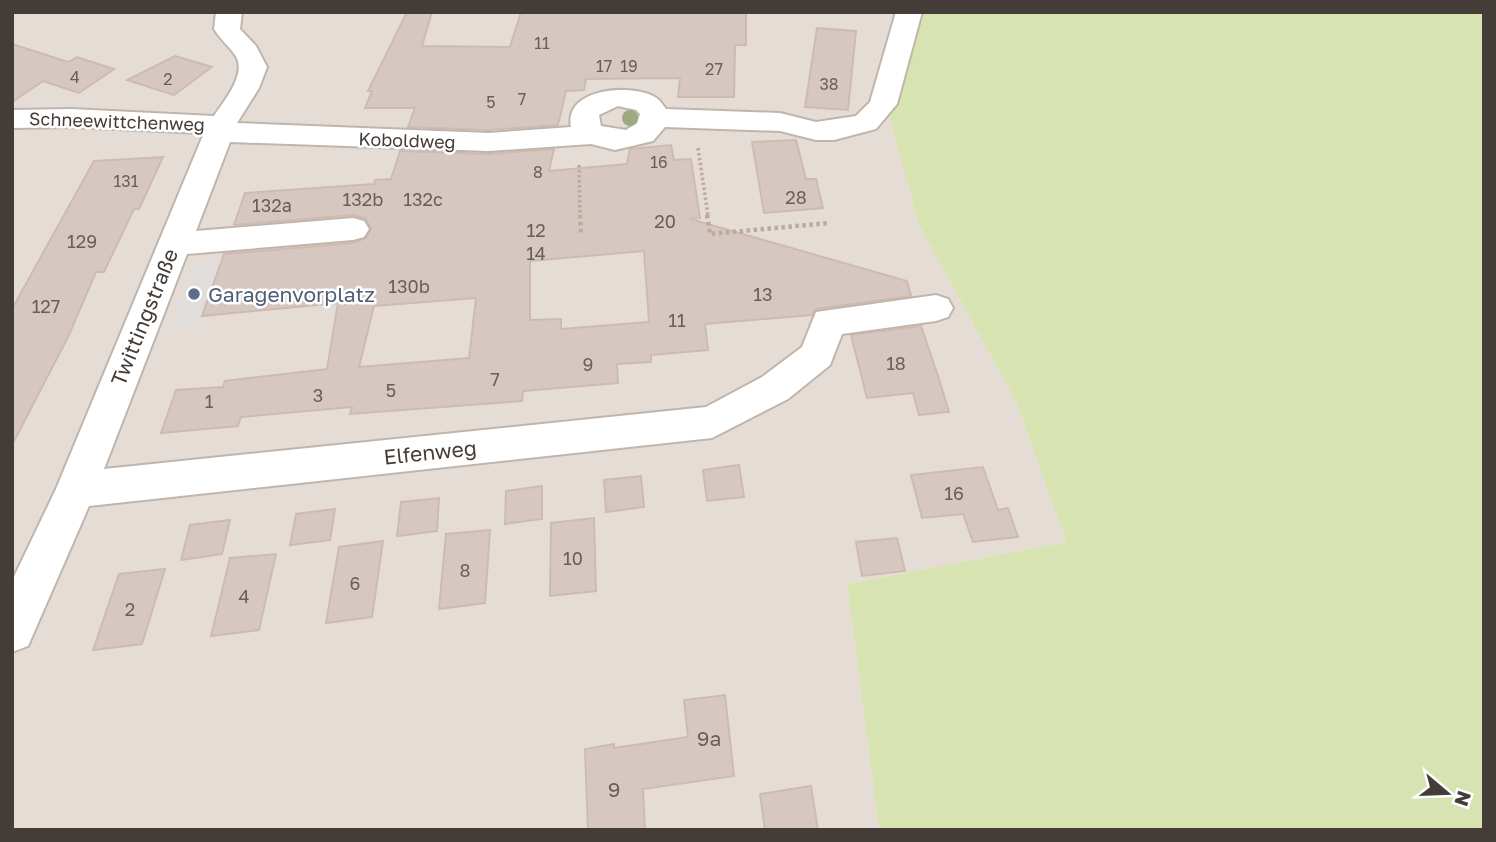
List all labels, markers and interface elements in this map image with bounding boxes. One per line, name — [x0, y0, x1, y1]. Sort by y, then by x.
house number: 11 — [534, 33, 550, 53]
house number: 17 — [596, 56, 612, 76]
house number: 19 — [620, 56, 638, 76]
house number: 27 — [705, 59, 723, 79]
house number: 4 — [70, 67, 80, 87]
house number: 2 — [163, 69, 173, 89]
house number: 38 — [819, 74, 839, 94]
house number: 7 — [518, 89, 526, 109]
house number: 5 — [486, 92, 496, 112]
street label: Schneewittchenweg — [29, 107, 205, 135]
street label: Koboldweg — [358, 127, 456, 153]
house number: 16 — [650, 152, 668, 172]
house number: 8 — [533, 162, 543, 182]
house number: 131 — [114, 171, 139, 191]
house number: 28 — [785, 186, 807, 208]
house number: 132b — [343, 188, 383, 210]
house number: 132c — [403, 188, 443, 210]
house number: 132a — [252, 194, 292, 216]
house number: 20 — [654, 210, 676, 232]
house number: 12 — [526, 219, 546, 241]
house number: 129 — [67, 230, 97, 252]
house number: 14 — [526, 242, 546, 264]
street label: Twittingstraße — [105, 245, 183, 389]
house number: 130b — [388, 275, 430, 297]
place label: Garagenvorplatz — [208, 281, 375, 307]
house number: 13 — [753, 283, 773, 305]
marker: Garagenvorplatz — [186, 286, 202, 302]
house number: 127 — [32, 295, 60, 317]
house number: 11 — [668, 309, 686, 331]
house number: 18 — [886, 352, 906, 374]
house number: 9 — [583, 353, 593, 375]
house number: 7 — [490, 368, 500, 390]
house number: 5 — [386, 379, 396, 401]
house number: 3 — [313, 384, 323, 406]
house number: 1 — [205, 390, 214, 412]
street label: Elfenweg — [382, 434, 478, 470]
house number: 16 — [944, 482, 964, 504]
house number: 10 — [563, 547, 583, 569]
house number: 8 — [460, 559, 470, 581]
house number: 6 — [350, 572, 360, 594]
house number: 4 — [239, 585, 250, 607]
house number: 2 — [125, 598, 135, 620]
house number: 9a — [697, 725, 721, 751]
north arrow — [1412, 758, 1482, 828]
house number: 9 — [608, 776, 620, 802]
text: N — [1450, 788, 1477, 809]

